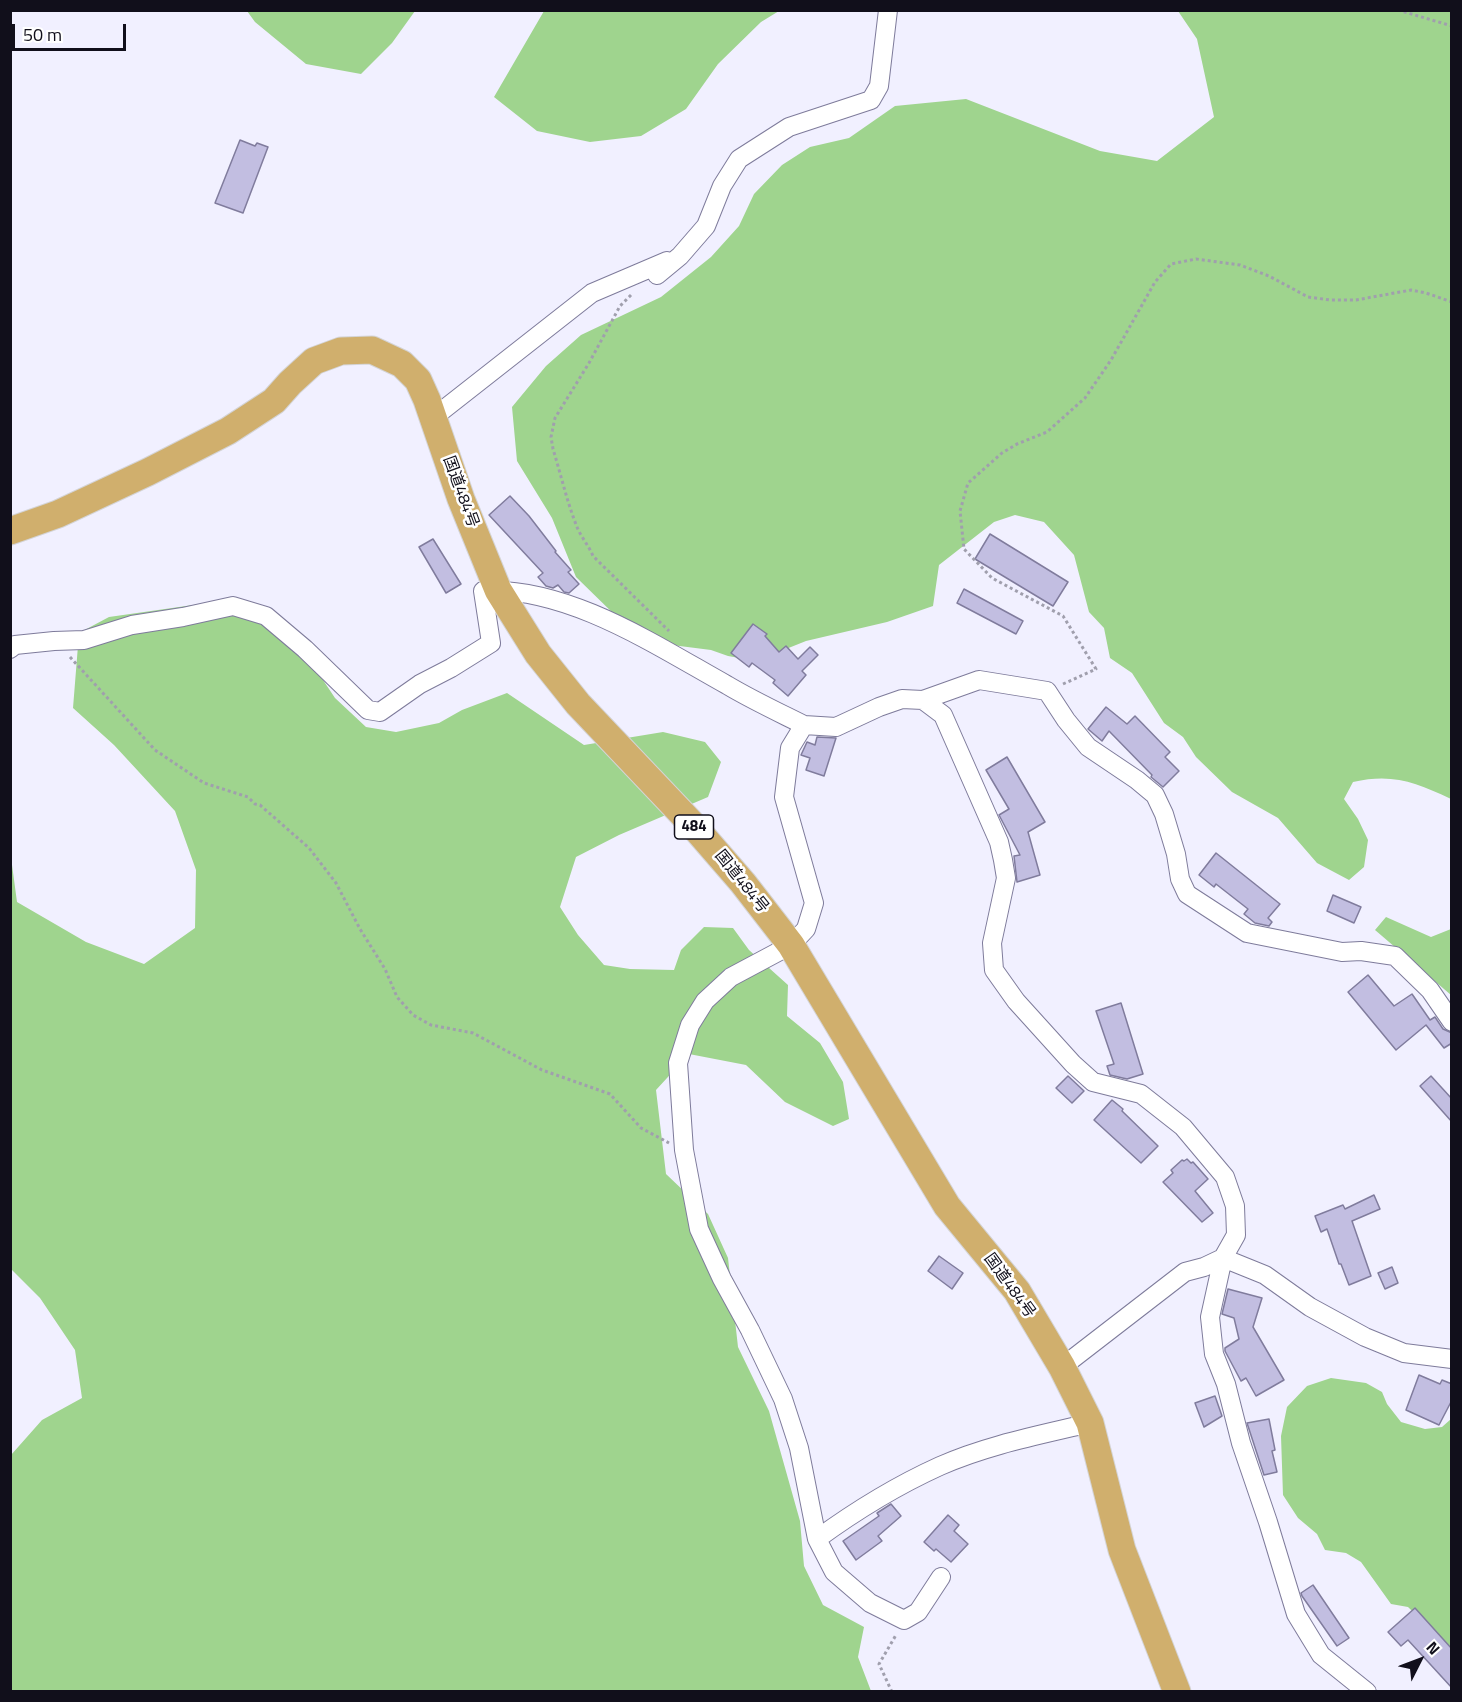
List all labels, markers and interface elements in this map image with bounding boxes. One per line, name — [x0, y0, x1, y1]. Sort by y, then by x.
scale bar — [15, 12, 129, 50]
text: 50 m — [23, 21, 62, 48]
street label: 国道484号 — [438, 454, 482, 530]
road number: 484 — [674, 815, 714, 839]
street label: 国道484号 — [710, 847, 772, 917]
street label: 国道484号 — [979, 1250, 1039, 1322]
north arrow — [1390, 1630, 1450, 1690]
text: N — [1421, 1636, 1446, 1660]

